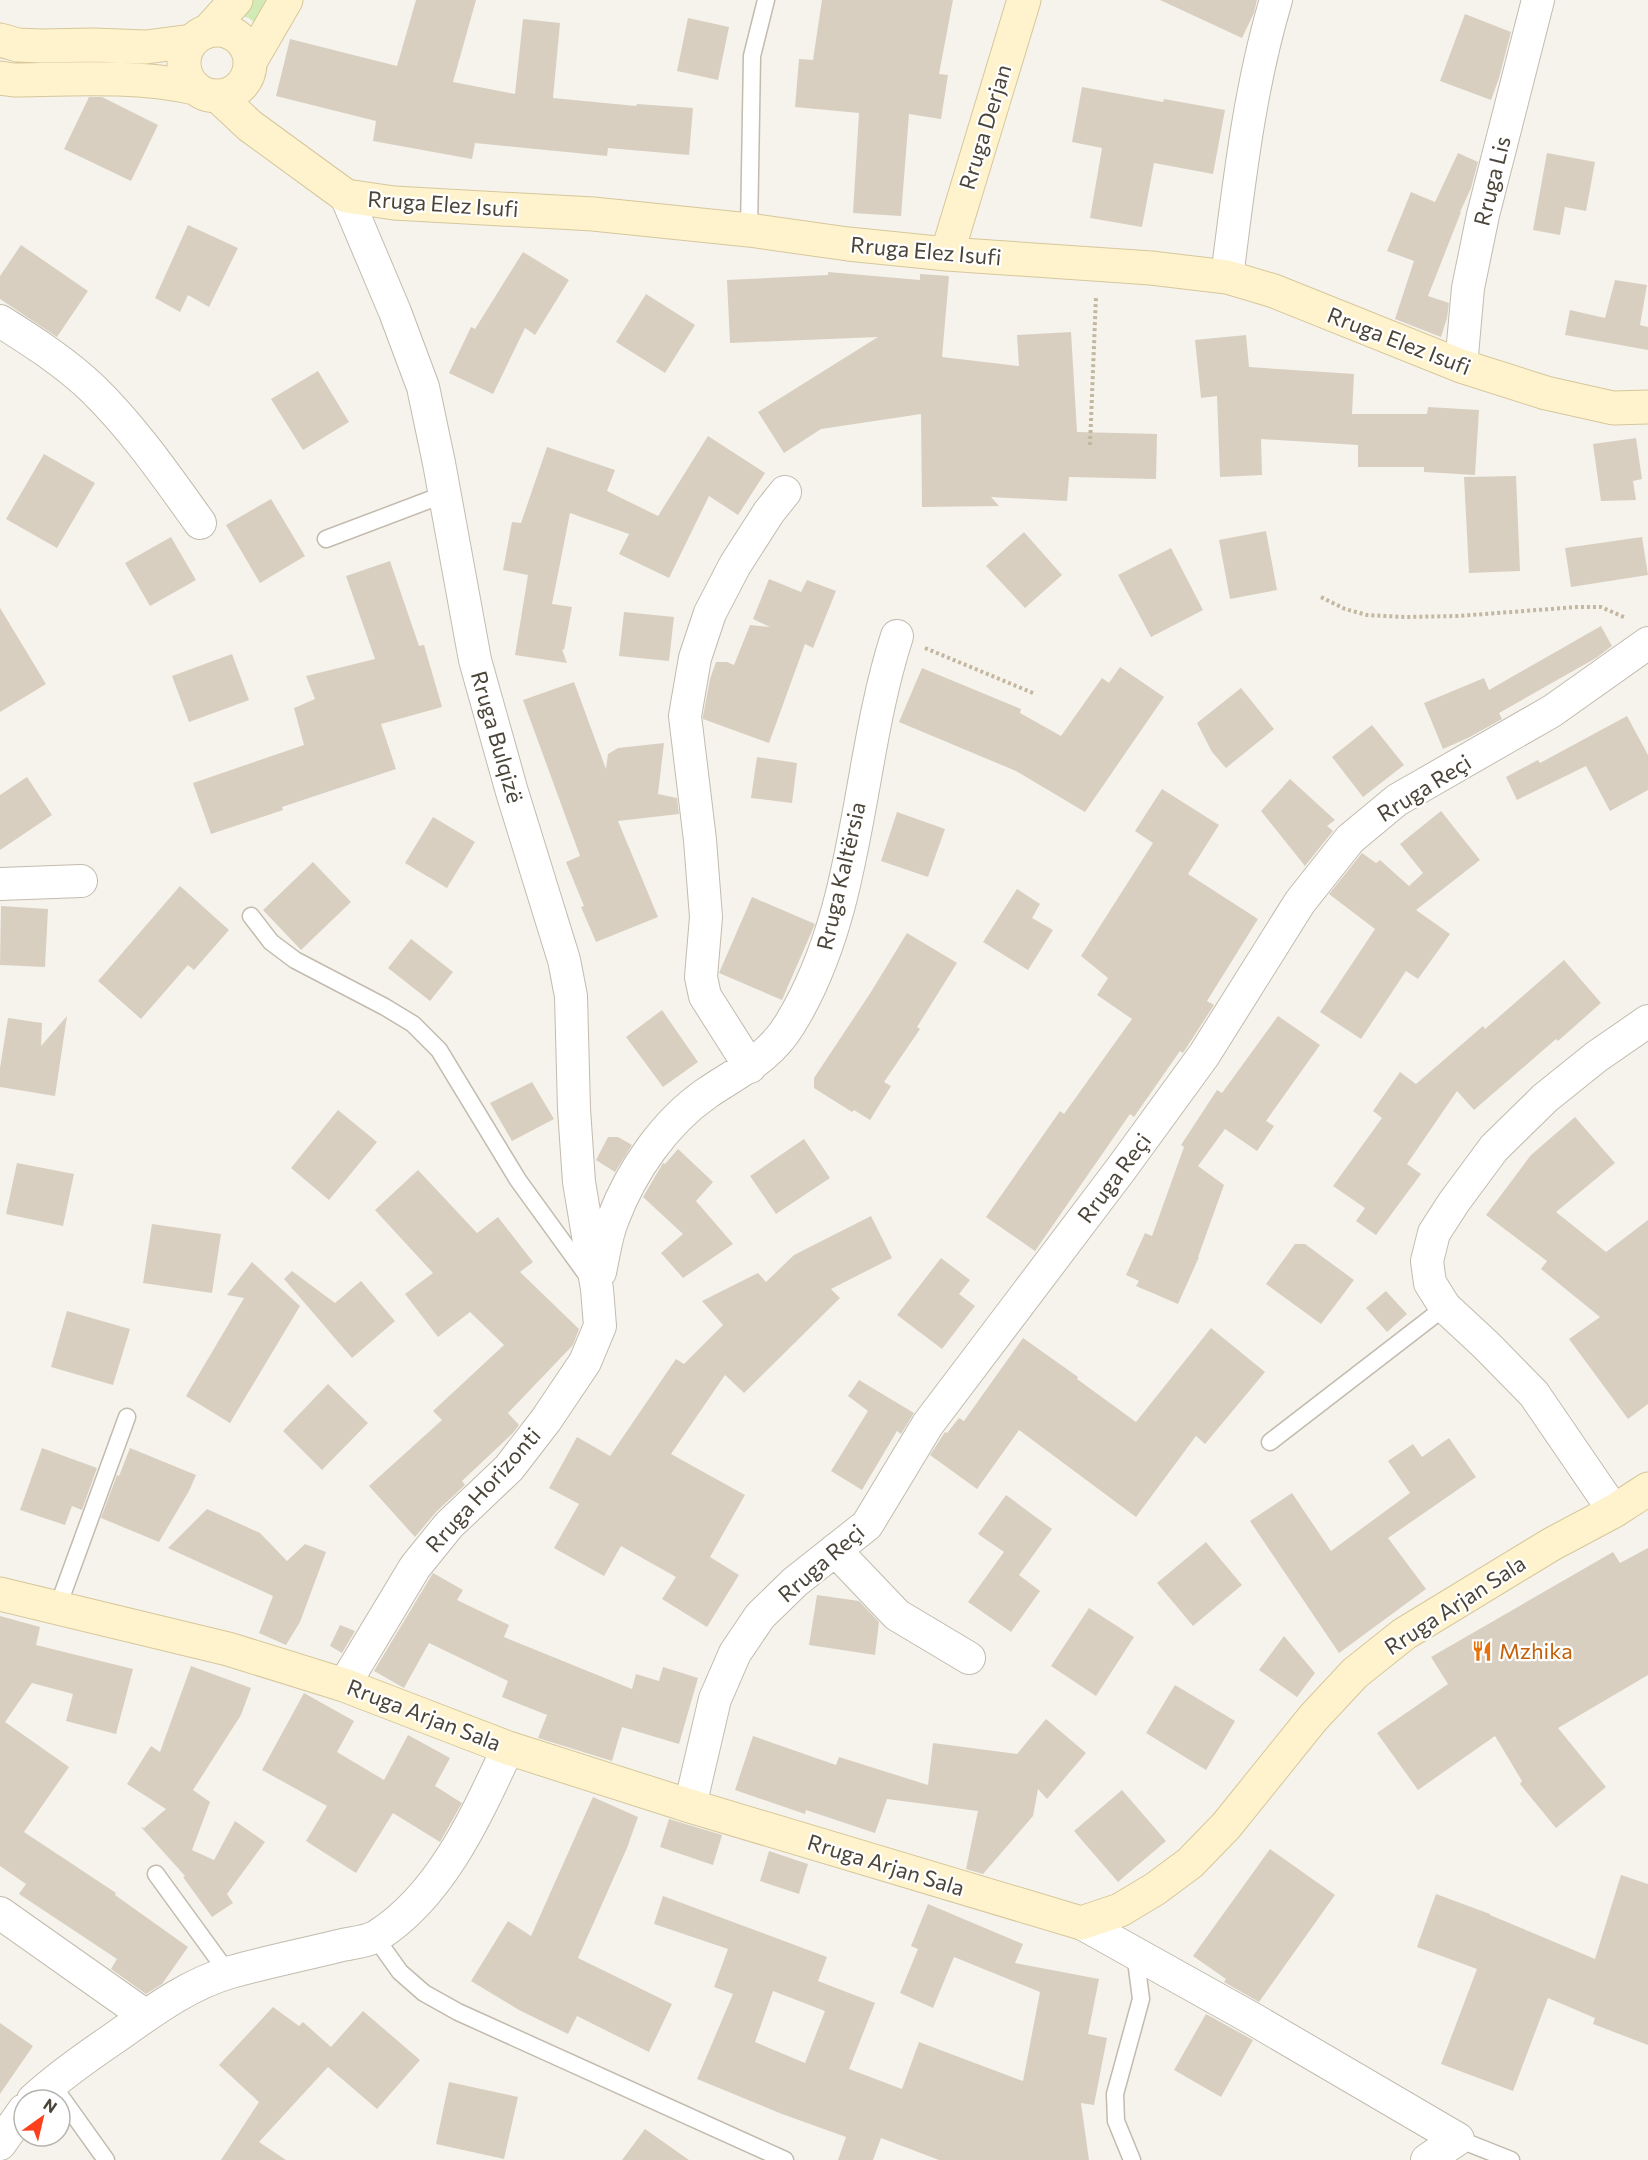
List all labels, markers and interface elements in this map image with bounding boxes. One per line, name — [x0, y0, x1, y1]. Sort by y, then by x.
street label: Rruga Derjan — [953, 61, 1016, 193]
street label: Rruga Lis — [1467, 133, 1516, 229]
street label: Rruga Elez Isufi — [367, 185, 520, 222]
street label: Rruga Elez Isufi — [849, 230, 1003, 271]
street label: Rruga Elez Isufi — [1324, 301, 1475, 380]
street label: Rruga Bulqizë — [466, 668, 529, 806]
street label: Rruga Reçi — [1372, 748, 1476, 827]
street label: Rruga Kaltërsia — [810, 799, 871, 953]
street label: Rruga Reçi — [1071, 1127, 1156, 1228]
street label: Rruga Horizonti — [419, 1422, 546, 1558]
street label: Rruga Reçi — [772, 1518, 869, 1607]
street label: Rruga Arjan Sala — [1379, 1549, 1530, 1660]
place label: Mzhika — [1499, 1637, 1573, 1664]
restaurant icon: Mzhika — [1470, 1639, 1494, 1663]
street label: Rruga Arjan Sala — [343, 1673, 505, 1756]
street label: Rruga Arjan Sala — [804, 1828, 968, 1901]
north arrow — [12, 2088, 72, 2148]
text: N — [40, 2094, 61, 2116]

